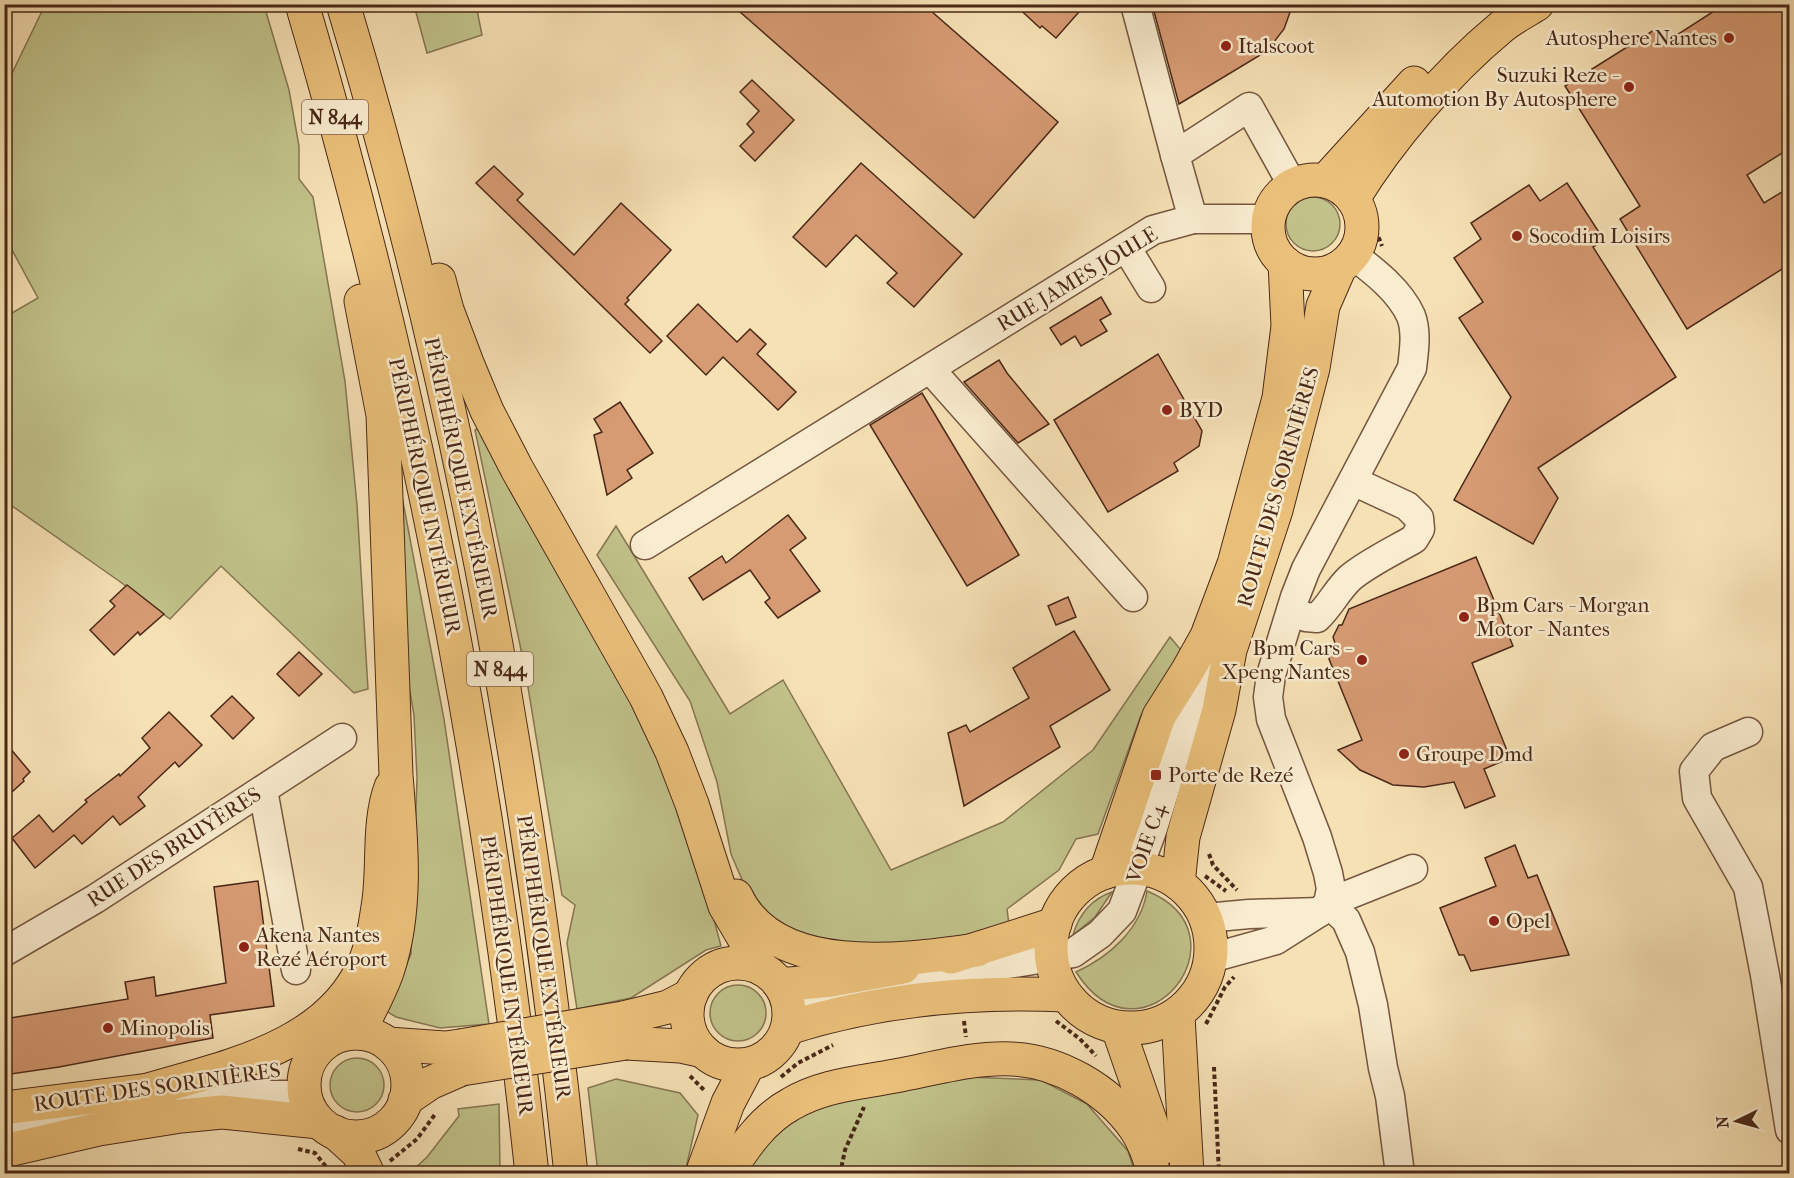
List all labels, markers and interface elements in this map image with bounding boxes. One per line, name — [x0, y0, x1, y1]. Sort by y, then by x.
place label: Autosphere Nantes — [1545, 26, 1717, 50]
marker: Autosphere Nantes — [1722, 31, 1736, 45]
place label: Italscoot — [1238, 34, 1315, 58]
marker: Italscoot — [1219, 39, 1233, 53]
place label: Suzuki Reze - Automotion By Autosphere — [1371, 63, 1620, 111]
marker: Suzuki Reze - Automotion By Autosphere — [1622, 80, 1636, 94]
road number: N 844 — [302, 100, 368, 134]
street label: RUE JAMES JOULE — [993, 222, 1162, 336]
place label: Socodim Loisirs — [1529, 224, 1670, 248]
marker: Socodim Loisirs — [1510, 229, 1524, 243]
street label: PÉRIPHÉRIQUE EXTÉRIEUR — [419, 335, 503, 622]
street label: PÉRIPHÉRIQUE INTÉRIEUR — [384, 355, 466, 637]
street label: ROUTE DES SORINIÈRES — [1232, 364, 1324, 610]
place label: BYD — [1179, 398, 1223, 422]
marker: BYD — [1160, 403, 1174, 417]
place label: Bpm Cars - Morgan Motor - Nantes — [1476, 593, 1649, 641]
marker: Bpm Cars - Morgan Motor - Nantes — [1457, 610, 1471, 624]
place label: Bpm Cars - Xpeng Nantes — [1221, 636, 1353, 684]
road number: N 844 — [467, 652, 533, 686]
marker: Bpm Cars - Xpeng Nantes — [1355, 653, 1369, 667]
place label: Groupe Dmd — [1416, 742, 1534, 766]
marker: Groupe Dmd — [1397, 747, 1411, 761]
place label: Porte de Rezé — [1168, 763, 1293, 787]
marker: Porte de Rezé — [1149, 768, 1163, 782]
street label: RUE DES BRUYÈRES — [83, 782, 265, 912]
street label: VOIE C4 — [1121, 800, 1171, 886]
street label: PÉRIPHÉRIQUE EXTÉRIEUR — [512, 813, 576, 1102]
street label: PÉRIPHÉRIQUE INTÉRIEUR — [475, 834, 539, 1117]
place label: Opel — [1506, 909, 1551, 933]
marker: Opel — [1487, 914, 1501, 928]
place label: Akena Nantes Rezé Aéroport — [255, 923, 388, 971]
marker: Akena Nantes Rezé Aéroport — [237, 940, 251, 954]
place label: Minopolis — [120, 1016, 210, 1040]
marker: Minopolis — [101, 1021, 115, 1035]
street label: ROUTE DES SORINIÈRES — [32, 1058, 282, 1116]
north arrow — [1707, 1091, 1767, 1151]
text: N — [1712, 1115, 1733, 1129]

